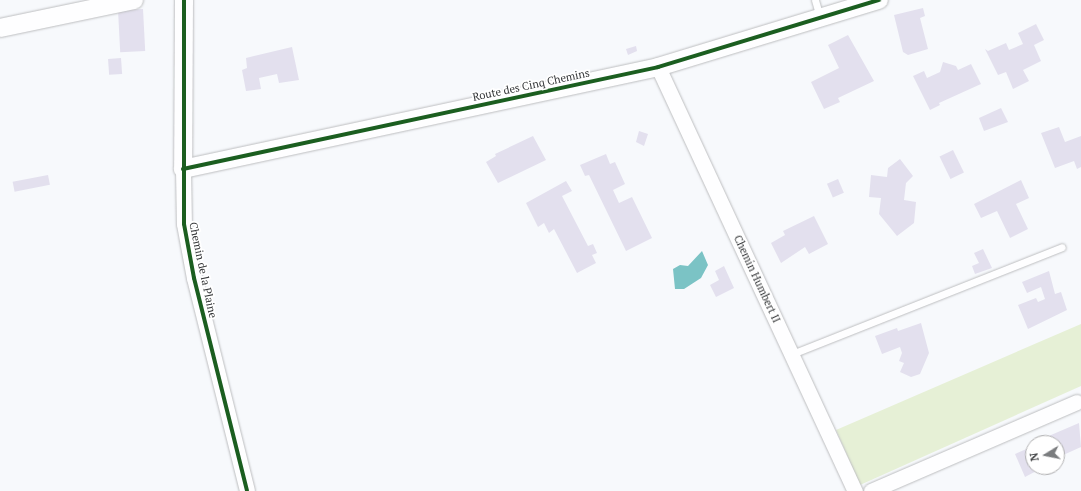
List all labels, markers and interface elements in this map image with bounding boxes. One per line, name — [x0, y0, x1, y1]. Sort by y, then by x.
street label: Route des Cinq Chemins — [471, 66, 591, 104]
street label: Chemin de la Plaine — [186, 221, 220, 319]
street label: Chemin Humbert II — [731, 233, 783, 325]
north arrow — [1025, 435, 1065, 475]
text: N — [1027, 452, 1042, 462]

